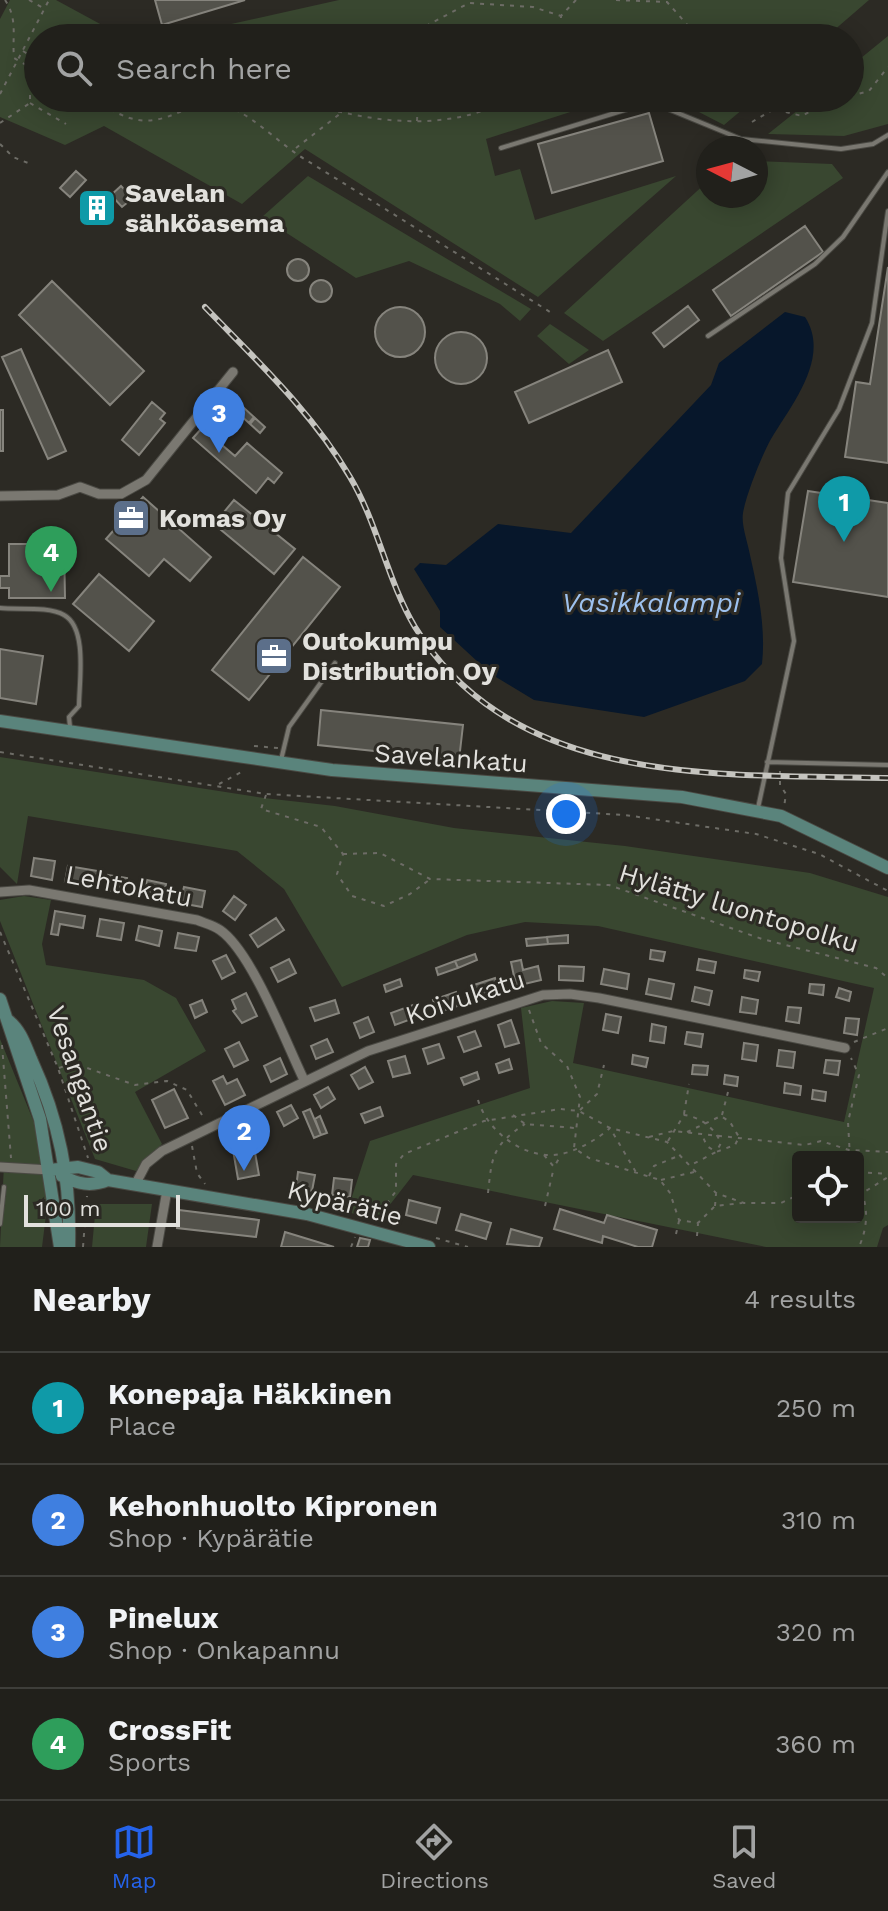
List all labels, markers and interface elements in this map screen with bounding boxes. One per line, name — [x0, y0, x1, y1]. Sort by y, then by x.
search box — [24, 24, 864, 112]
icon: search — [52, 46, 96, 90]
text: Search here — [116, 51, 292, 86]
north arrow — [696, 136, 768, 208]
place label: Savelan sähköasema — [125, 178, 284, 238]
building icon: Savelan sähköasema — [76, 187, 118, 229]
pin: 3 — [193, 387, 245, 453]
pin: 1 — [818, 476, 870, 542]
office icon: Komas Oy — [110, 497, 152, 539]
place label: Komas Oy — [159, 503, 286, 533]
pin: 4 — [25, 526, 77, 592]
water label: Vasikkalampi — [562, 586, 741, 619]
place label: Outokumpu Distribution Oy — [302, 626, 497, 686]
office icon: Outokumpu Distribution Oy — [253, 635, 295, 677]
street label: Savelankatu — [373, 738, 529, 778]
your location — [546, 794, 586, 834]
street label: Hylätty luontopolku — [616, 857, 862, 959]
street label: Lehtokatu — [63, 859, 195, 913]
street label: Koivukatu — [402, 964, 528, 1030]
street label: Vesangantie — [41, 1002, 119, 1156]
pin: 2 — [218, 1105, 270, 1171]
map controls — [792, 1151, 864, 1223]
button: locate — [792, 1151, 864, 1223]
street label: Kypärätie — [284, 1174, 406, 1232]
scale bar — [24, 1191, 180, 1227]
text: 100 m — [36, 1196, 100, 1221]
text: Nearby — [32, 1279, 151, 1319]
text: 4 results — [744, 1284, 856, 1314]
text: Konepaja Häkkinen — [108, 1376, 392, 1411]
text: 1 — [52, 1393, 64, 1423]
text: 250 m — [776, 1393, 856, 1423]
text: Place — [108, 1411, 176, 1441]
text: Kehonhuolto Kipronen — [108, 1488, 438, 1523]
text: 2 — [50, 1505, 66, 1535]
text: 310 m — [781, 1505, 856, 1535]
text: Shop · Kypärätie — [108, 1523, 314, 1553]
text: Pinelux — [108, 1600, 219, 1635]
text: 3 — [50, 1617, 66, 1647]
text: 320 m — [776, 1617, 856, 1647]
text: Shop · Onkapannu — [108, 1635, 340, 1665]
text: CrossFit — [108, 1712, 231, 1747]
text: 4 — [50, 1729, 66, 1759]
text: 360 m — [775, 1729, 856, 1759]
text: Sports — [108, 1747, 191, 1777]
tab: Map — [112, 1820, 157, 1893]
tab: Directions — [380, 1820, 489, 1893]
tab: Saved — [712, 1820, 776, 1893]

